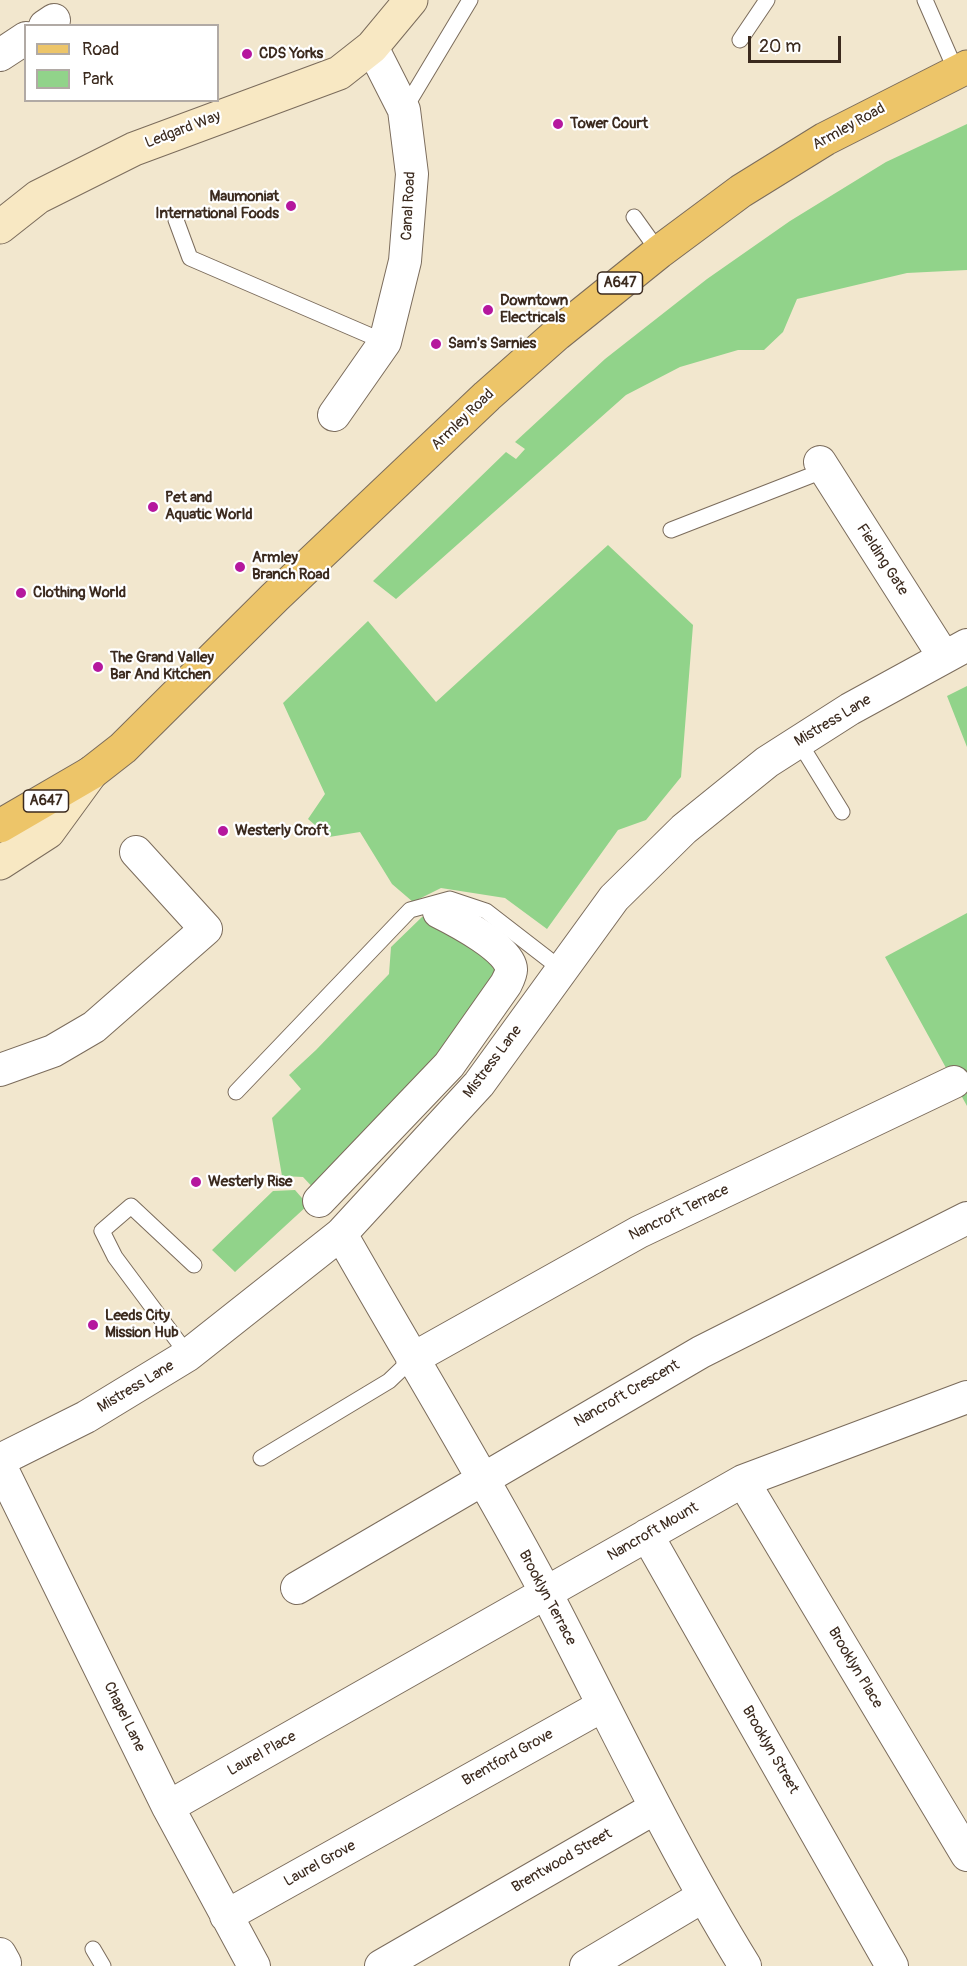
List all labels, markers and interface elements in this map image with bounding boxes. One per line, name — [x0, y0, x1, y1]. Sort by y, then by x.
legend — [24, 24, 219, 102]
scale bar — [751, 24, 844, 62]
text: 20 m — [759, 35, 801, 58]
text: Road — [82, 38, 119, 61]
place label: CDS Yorks — [259, 45, 323, 63]
marker: CDS Yorks — [240, 47, 254, 61]
text: Park — [82, 68, 114, 91]
street label: Armley Road — [810, 100, 888, 154]
street label: Ledgard Way — [143, 107, 223, 153]
place label: Tower Court — [570, 115, 648, 133]
marker: Tower Court — [551, 117, 565, 131]
street label: Canal Road — [398, 171, 420, 241]
place label: Maumoniat International Foods — [155, 188, 279, 223]
marker: Maumoniat International Foods — [284, 199, 298, 213]
road number: A647 — [598, 272, 642, 294]
place label: Downtown Electricals — [500, 292, 568, 327]
marker: Downtown Electricals — [481, 303, 495, 317]
place label: Sam's Sarnies — [448, 335, 536, 353]
marker: Sam's Sarnies — [429, 337, 443, 351]
street label: Armley Road — [428, 386, 498, 454]
place label: Pet and Aquatic World — [165, 489, 253, 524]
marker: Pet and Aquatic World — [146, 500, 160, 514]
street label: Fielding Gate — [852, 521, 912, 599]
place label: Armley Branch Road — [252, 549, 330, 584]
marker: Armley Branch Road — [233, 560, 247, 574]
place label: Clothing World — [33, 584, 126, 602]
marker: Clothing World — [14, 586, 28, 600]
place label: The Grand Valley Bar And Kitchen — [110, 649, 214, 684]
marker: The Grand Valley Bar And Kitchen — [91, 660, 105, 674]
street label: Mistress Lane — [791, 691, 875, 751]
road number: A647 — [24, 790, 68, 812]
place label: Westerly Croft — [235, 822, 328, 840]
marker: Westerly Croft — [216, 824, 230, 838]
street label: Mistress Lane — [460, 1022, 526, 1102]
place label: Westerly Rise — [208, 1173, 292, 1191]
marker: Westerly Rise — [189, 1175, 203, 1189]
street label: Nancroft Terrace — [626, 1181, 732, 1245]
place label: Leeds City Mission Hub — [105, 1307, 179, 1342]
marker: Leeds City Mission Hub — [86, 1318, 100, 1332]
street label: Mistress Lane — [94, 1357, 178, 1417]
street label: Nancroft Crescent — [571, 1357, 683, 1431]
street label: Nancroft Mount — [604, 1499, 702, 1565]
street label: Brooklyn Terrace — [514, 1547, 580, 1649]
street label: Brooklyn Place — [824, 1624, 886, 1712]
street label: Chapel Lane — [99, 1679, 149, 1755]
street label: Brooklyn Street — [738, 1703, 802, 1797]
street label: Brentford Grove — [459, 1726, 557, 1790]
street label: Laurel Place — [224, 1728, 300, 1780]
street label: Brentwood Street — [509, 1825, 615, 1897]
street label: Laurel Grove — [281, 1837, 359, 1891]

